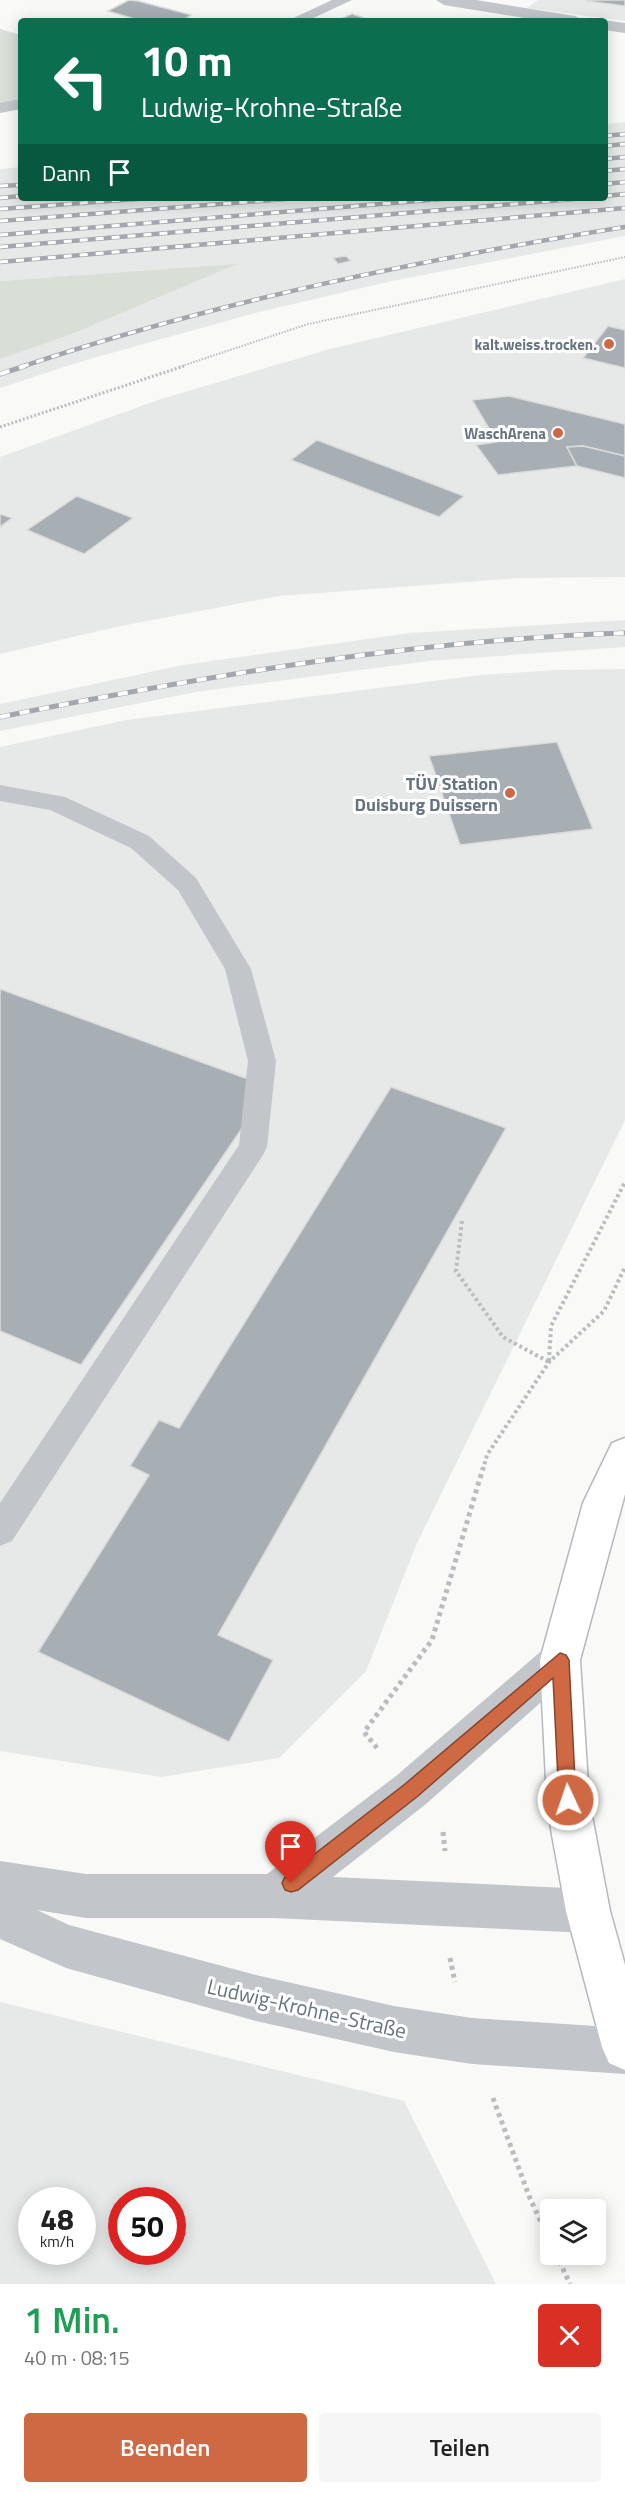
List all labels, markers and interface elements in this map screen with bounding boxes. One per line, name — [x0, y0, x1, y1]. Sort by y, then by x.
text: 10 m — [141, 28, 233, 92]
icon: left — [42, 42, 120, 120]
text: Ludwig-Krohne-Straße — [141, 86, 403, 127]
text: Dann — [42, 156, 91, 190]
icon: arrive — [103, 156, 136, 189]
place label: kalt.weiss.trocken. — [475, 333, 597, 356]
marker: kalt.weiss.trocken. — [602, 337, 616, 351]
place label: WaschArena — [464, 422, 546, 445]
marker: WaschArena — [551, 426, 565, 440]
place label: TÜV Station Duisburg Duissern — [355, 770, 498, 818]
marker: TÜV Station Duisburg Duissern — [503, 786, 517, 800]
position arrow — [536, 1768, 600, 1832]
pin — [265, 1821, 316, 1883]
icon: arrive — [274, 1830, 307, 1863]
street label: Ludwig-Krohne-Straße — [204, 1970, 410, 2046]
speed limit sign: 50 — [108, 2187, 186, 2265]
text: 48 — [40, 2196, 74, 2242]
map controls — [540, 2199, 606, 2265]
button: layers — [540, 2199, 606, 2265]
text: km/h — [40, 2230, 74, 2253]
text: 1 Min. — [24, 2292, 120, 2347]
button: close — [538, 2304, 601, 2367]
text: 40 m · 08:15 — [24, 2342, 130, 2373]
button: Beenden — [24, 2413, 307, 2482]
button: Teilen — [319, 2413, 601, 2482]

